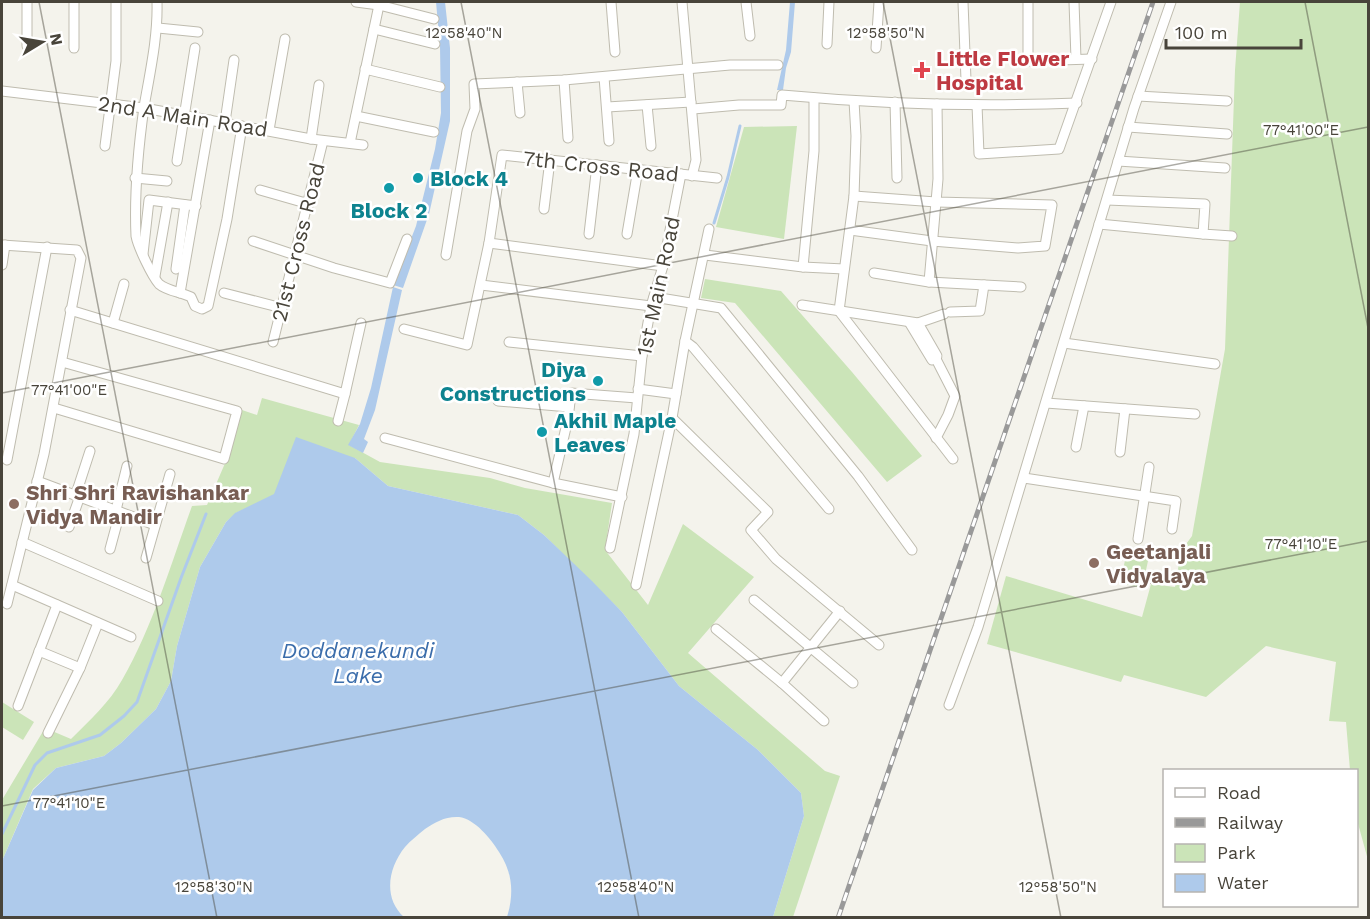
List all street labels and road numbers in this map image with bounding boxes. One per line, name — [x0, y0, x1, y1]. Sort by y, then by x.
street label: 2nd A Main Road — [96, 90, 270, 142]
street label: 7th Cross Road — [522, 145, 680, 187]
street label: 21st Cross Road — [266, 160, 330, 324]
street label: 1st Main Road — [631, 214, 685, 358]

